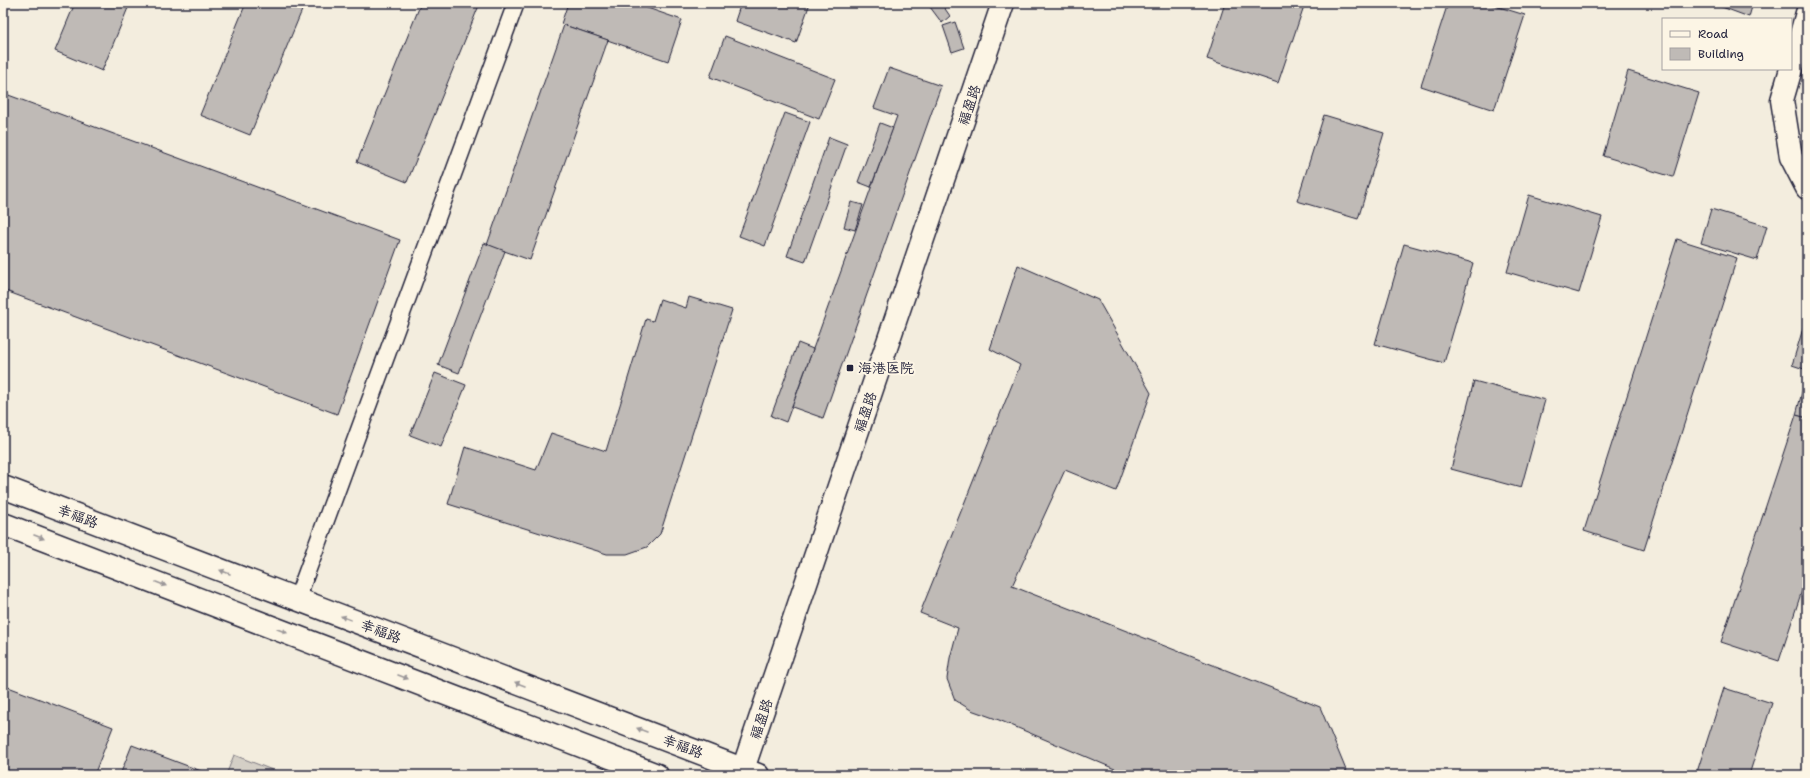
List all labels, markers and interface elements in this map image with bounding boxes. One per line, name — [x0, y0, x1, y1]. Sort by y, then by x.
legend — [1662, 18, 1792, 70]
text: Road — [1698, 26, 1729, 42]
text: Building — [1698, 46, 1744, 62]
street label: 福盈路 — [954, 82, 984, 128]
place label: 海港医院 — [858, 359, 914, 377]
marker: 海港医院 — [845, 363, 855, 373]
street label: 福盈路 — [850, 389, 880, 435]
street label: 幸福路 — [55, 500, 101, 532]
one-way arrow — [34, 535, 46, 541]
one-way arrow — [218, 568, 230, 574]
one-way arrow — [155, 582, 167, 588]
one-way arrow — [340, 614, 352, 620]
street label: 幸福路 — [358, 615, 404, 647]
one-way arrow — [277, 628, 289, 634]
one-way arrow — [398, 675, 410, 681]
one-way arrow — [514, 681, 526, 687]
street label: 福盈路 — [746, 696, 776, 742]
one-way arrow — [635, 727, 647, 733]
street label: 幸福路 — [660, 730, 706, 762]

